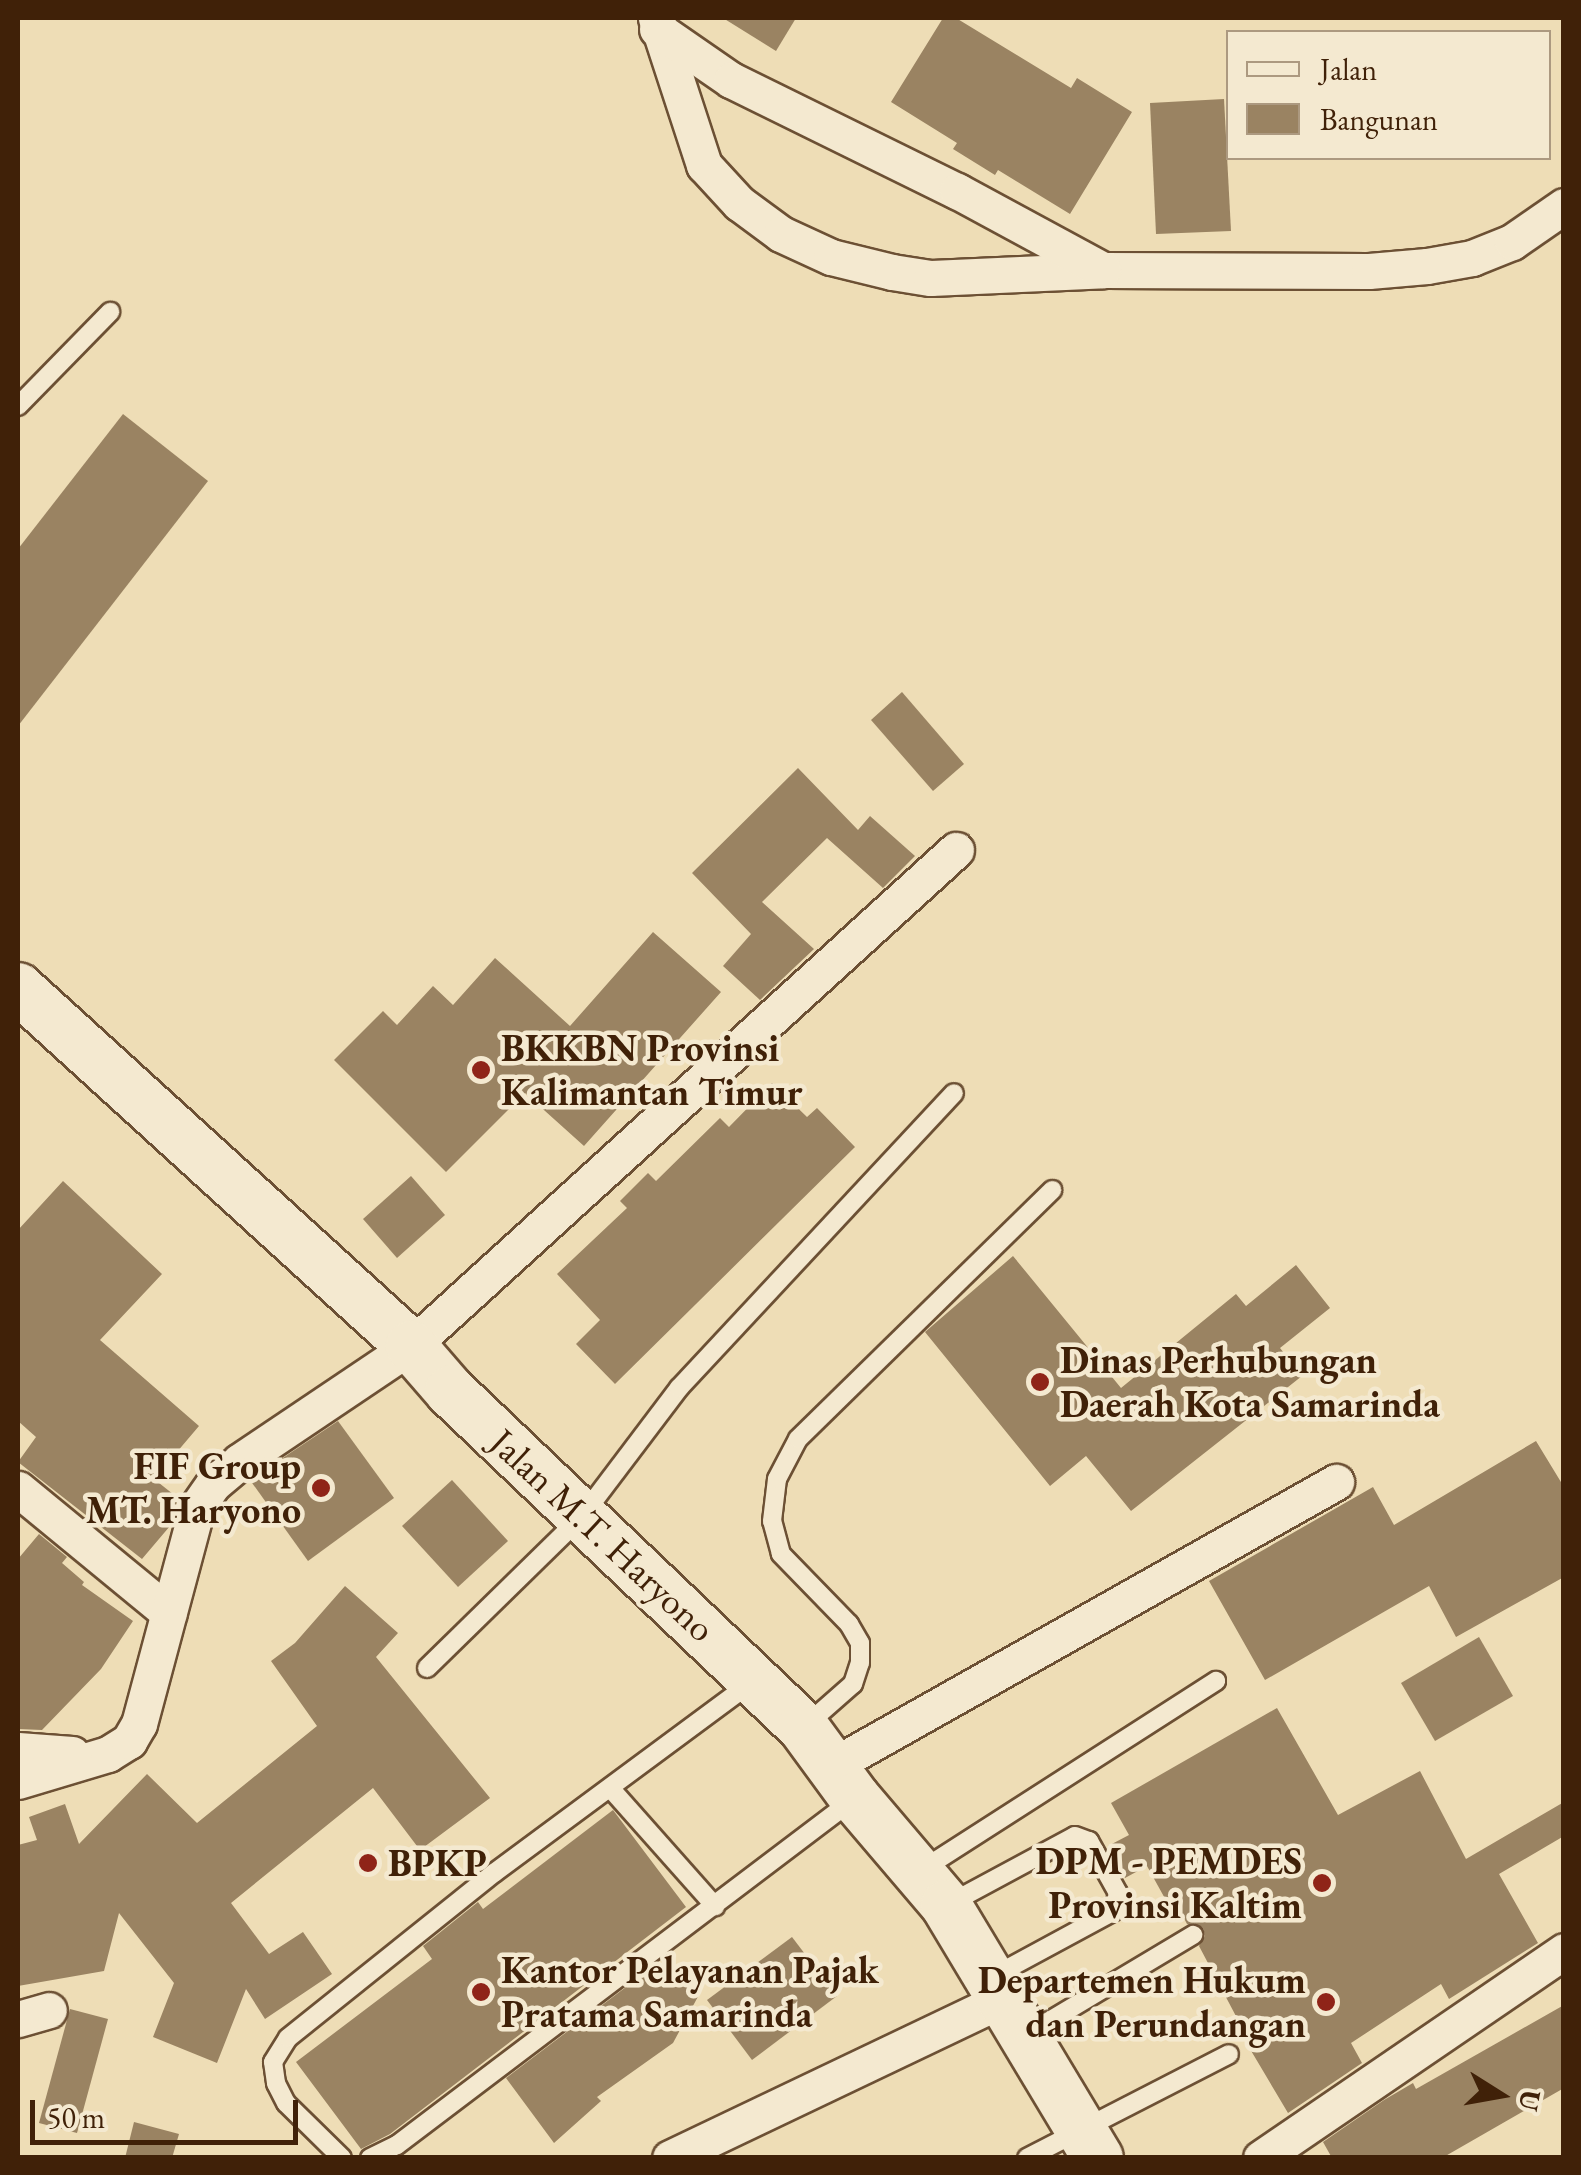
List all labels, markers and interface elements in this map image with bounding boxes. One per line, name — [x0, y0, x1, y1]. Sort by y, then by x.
legend — [1226, 30, 1551, 160]
text: Jalan — [1320, 50, 1377, 89]
text: Bangunan — [1320, 100, 1438, 139]
place label: BKKBN Provinsi Kalimantan Timur — [501, 1025, 802, 1114]
marker: BKKBN Provinsi Kalimantan Timur — [470, 1059, 492, 1081]
place label: Dinas Perhubungan Daerah Kota Samarinda — [1060, 1337, 1440, 1426]
marker: Dinas Perhubungan Daerah Kota Samarinda — [1029, 1371, 1051, 1393]
street label: Jalan M.T. Haryono — [481, 1419, 725, 1651]
place label: FIF Group MT. Haryono — [86, 1443, 301, 1532]
marker: FIF Group MT. Haryono — [310, 1477, 332, 1499]
place label: DPM - PEMDES Provinsi Kaltim — [1035, 1838, 1302, 1928]
place label: BPKP — [388, 1840, 487, 1886]
marker: BPKP — [357, 1852, 379, 1874]
marker: DPM - PEMDES Provinsi Kaltim — [1311, 1872, 1333, 1894]
place label: Kantor Pelayanan Pajak Pratama Samarinda — [501, 1947, 879, 2036]
place label: Departemen Hukum dan Perundangan — [978, 1957, 1306, 2046]
marker: Kantor Pelayanan Pajak Pratama Samarinda — [470, 1981, 492, 2003]
marker: Departemen Hukum dan Perundangan — [1315, 1991, 1337, 2013]
north arrow — [1451, 2045, 1551, 2145]
scale bar — [35, 2080, 302, 2142]
text: U — [1511, 2087, 1550, 2114]
text: 50 m — [47, 2098, 105, 2137]

